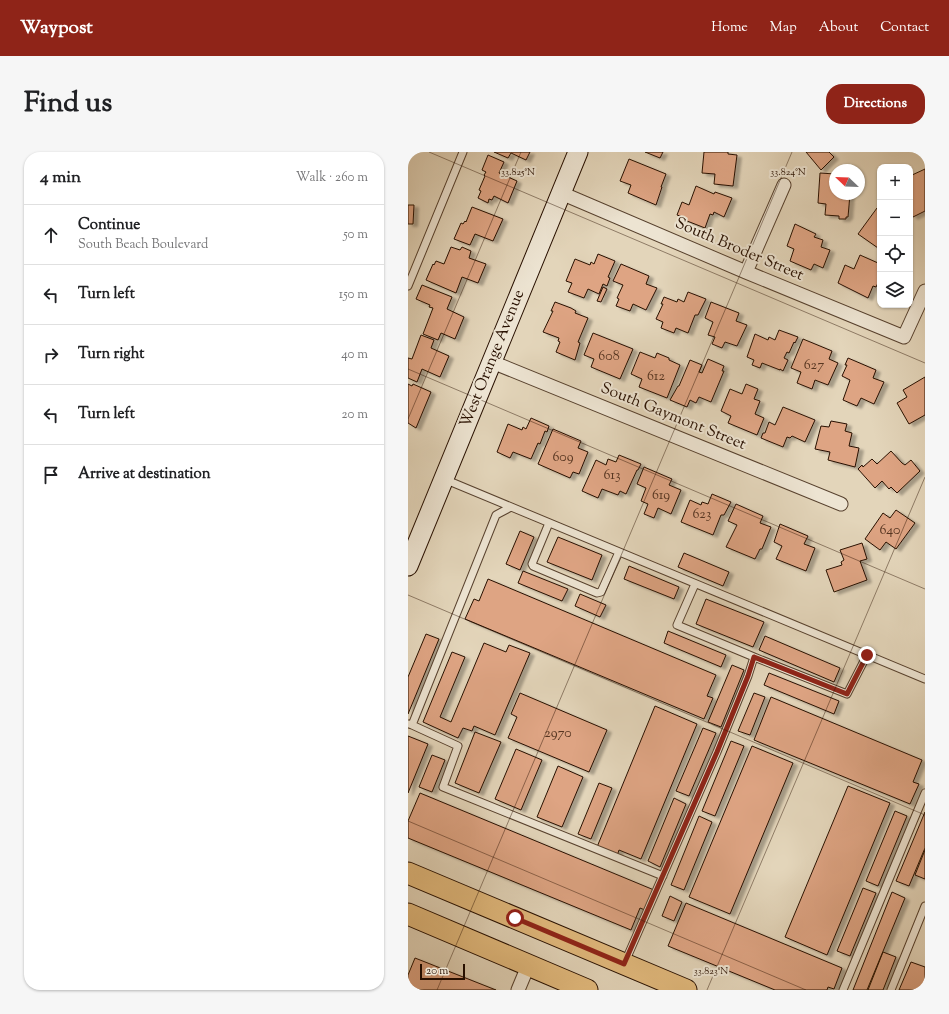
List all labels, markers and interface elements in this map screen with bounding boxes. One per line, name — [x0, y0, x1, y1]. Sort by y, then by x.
text: Waypost — [20, 15, 93, 42]
text: Home — [711, 18, 748, 38]
text: Map — [770, 18, 797, 38]
text: About — [819, 18, 858, 38]
text: Contact — [880, 18, 929, 38]
text: Find us — [24, 84, 112, 124]
button: Directions — [826, 84, 925, 124]
north arrow — [829, 164, 865, 200]
map controls — [877, 164, 913, 308]
button: + — [877, 164, 913, 200]
text: 33.825°N — [501, 165, 535, 180]
text: 33.824°N — [770, 165, 806, 180]
text: 4 min — [40, 166, 81, 190]
text: Walk · 260 m — [296, 169, 368, 187]
button: − — [877, 200, 913, 236]
street label: South Broder Street — [671, 213, 807, 288]
text: Continue — [78, 215, 140, 236]
icon: ahead — [40, 224, 62, 246]
text: 50 m — [343, 226, 368, 244]
text: South Beach Boulevard — [78, 236, 208, 254]
button: locate — [877, 236, 913, 272]
button: layers — [877, 272, 913, 308]
icon: left — [40, 284, 62, 306]
text: Turn left — [78, 284, 135, 305]
text: 150 m — [339, 286, 368, 304]
street label: West Orange Avenue — [455, 286, 531, 432]
icon: right — [40, 344, 62, 366]
text: Turn right — [78, 344, 144, 365]
text: 40 m — [341, 346, 368, 364]
house number: 608 — [598, 347, 620, 367]
house number: 627 — [804, 356, 824, 376]
house number: 612 — [647, 367, 666, 387]
street label: South Gaymont Street — [597, 377, 750, 457]
icon: left — [40, 404, 62, 426]
text: Turn left — [78, 404, 135, 425]
text: 20 m — [342, 406, 368, 424]
house number: 609 — [552, 448, 574, 468]
icon: arrive — [40, 464, 62, 486]
text: Arrive at destination — [78, 464, 211, 485]
house number: 613 — [603, 466, 621, 486]
house number: 619 — [652, 486, 670, 506]
house number: 623 — [692, 505, 712, 525]
house number: 640 — [879, 521, 901, 541]
route end — [858, 646, 876, 664]
house number: 2970 — [544, 724, 572, 744]
route start — [506, 909, 524, 927]
scale bar — [420, 962, 465, 981]
text: 20 m — [426, 963, 448, 979]
text: 33.823°N — [694, 964, 728, 979]

